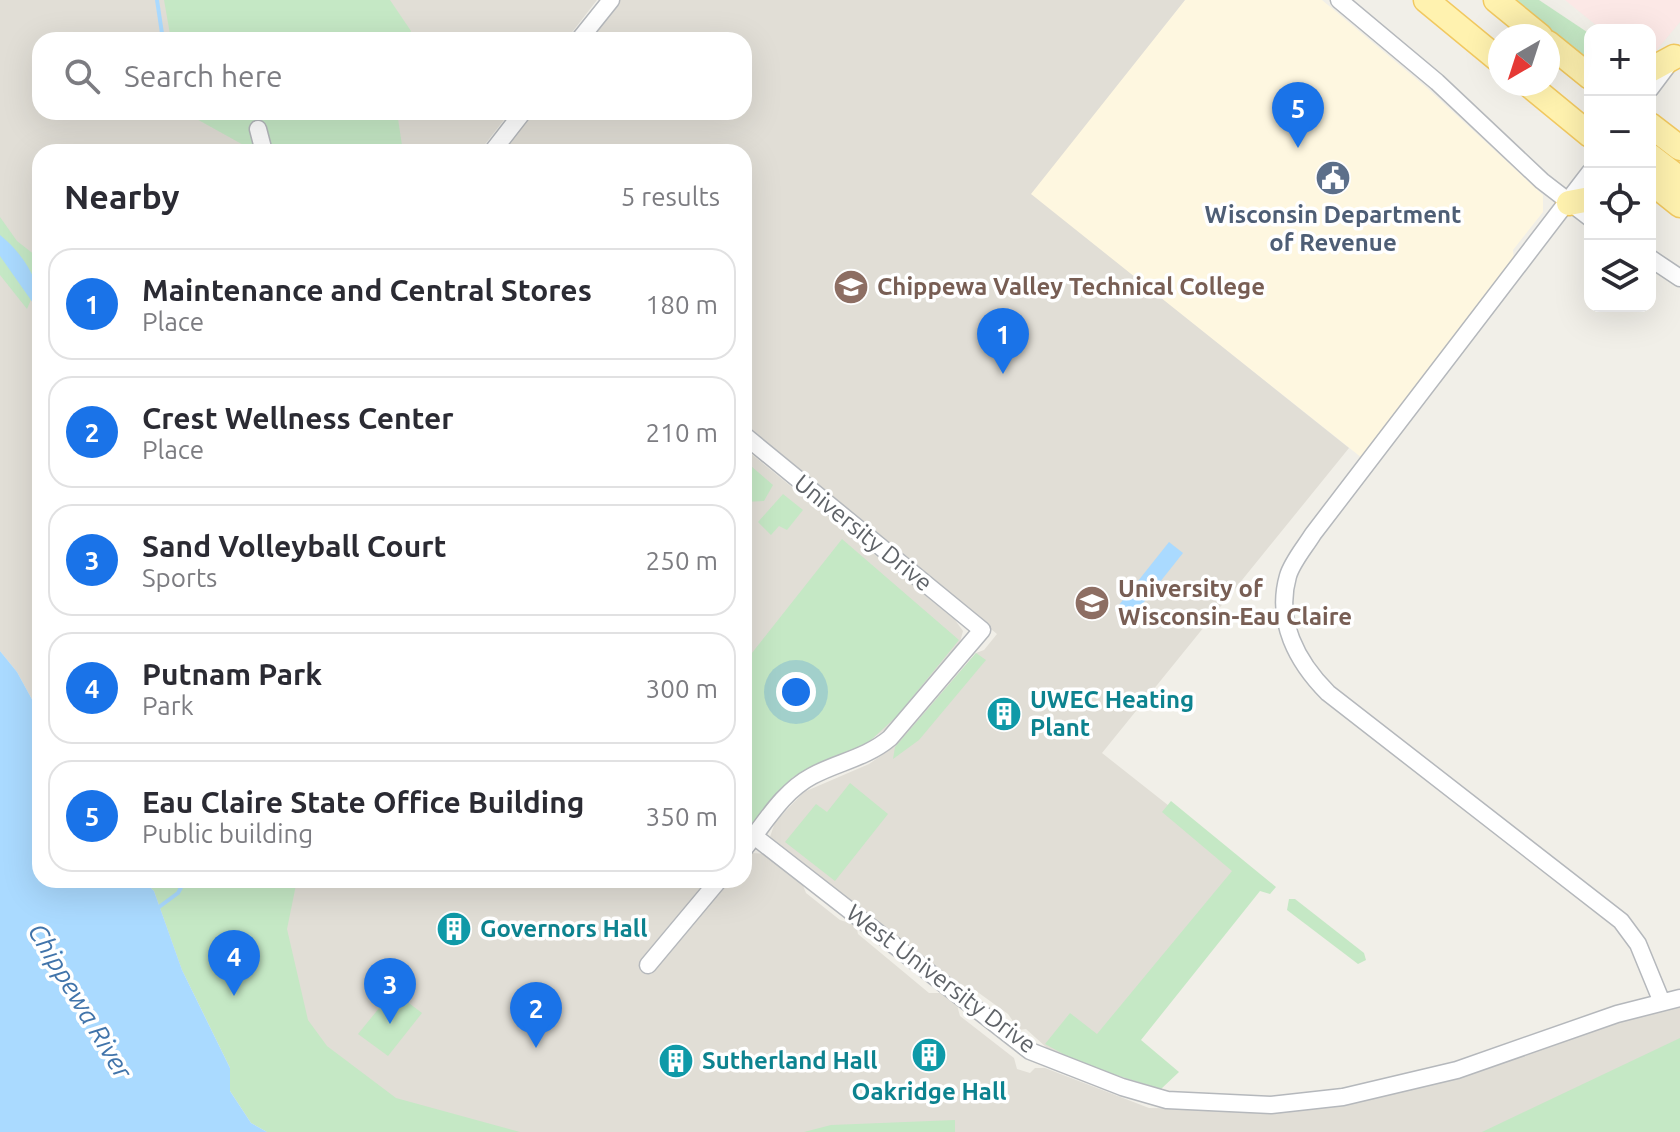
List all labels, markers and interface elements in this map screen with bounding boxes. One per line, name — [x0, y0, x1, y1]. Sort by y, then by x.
north arrow — [1488, 24, 1560, 96]
map controls — [1584, 24, 1656, 312]
button: + — [1584, 24, 1656, 96]
search box — [32, 32, 752, 120]
icon: search — [60, 54, 104, 98]
text: Search here — [124, 59, 283, 93]
pin: 5 — [1272, 82, 1324, 148]
button: − — [1584, 96, 1656, 168]
public building icon: Wisconsin Department of Revenue — [1314, 159, 1352, 197]
button: locate — [1584, 168, 1656, 240]
text: Nearby — [64, 177, 179, 215]
text: 5 results — [621, 182, 720, 211]
place label: Wisconsin Department of Revenue — [1205, 201, 1461, 256]
button: layers — [1584, 240, 1656, 312]
school or university icon: Chippewa Valley Technical College — [832, 268, 870, 306]
text: Maintenance and Central Stores — [142, 273, 592, 307]
place label: Chippewa Valley Technical College — [877, 273, 1265, 300]
text: 1 — [85, 290, 99, 319]
text: 180 m — [646, 290, 718, 319]
text: Place — [142, 307, 204, 336]
pin: 1 — [977, 308, 1029, 374]
text: Crest Wellness Center — [142, 401, 454, 435]
text: 2 — [85, 418, 99, 447]
text: 210 m — [646, 418, 718, 447]
text: Place — [142, 435, 204, 464]
street label: University Drive — [789, 469, 938, 596]
text: Sand Volleyball Court — [142, 529, 447, 563]
text: 3 — [85, 546, 99, 575]
text: 250 m — [646, 546, 718, 575]
text: Sports — [142, 563, 217, 592]
place label: University of Wisconsin-Eau Claire — [1118, 575, 1352, 630]
school or university icon: University of Wisconsin-Eau Claire — [1073, 584, 1111, 622]
text: Putnam Park — [142, 657, 322, 691]
your location — [776, 672, 816, 712]
text: 4 — [85, 674, 99, 703]
text: 300 m — [646, 674, 718, 703]
place label: UWEC Heating Plant — [1030, 686, 1194, 741]
text: Park — [142, 691, 194, 720]
building icon: UWEC Heating Plant — [985, 695, 1023, 733]
text: Eau Claire State Office Building — [142, 785, 584, 819]
text: 5 — [85, 802, 99, 831]
text: 350 m — [646, 802, 718, 831]
text: Public building — [142, 819, 313, 848]
street label: West University Drive — [841, 899, 1041, 1059]
building icon: Governors Hall — [435, 910, 473, 948]
place label: Governors Hall — [480, 915, 647, 942]
water label: Chippewa River — [23, 918, 139, 1085]
pin: 4 — [208, 930, 260, 996]
pin: 3 — [364, 958, 416, 1024]
pin: 2 — [510, 982, 562, 1048]
building icon: Oakridge Hall — [910, 1036, 948, 1074]
building icon: Sutherland Hall — [657, 1042, 695, 1080]
place label: Sutherland Hall — [702, 1047, 877, 1074]
place label: Oakridge Hall — [852, 1078, 1006, 1105]

